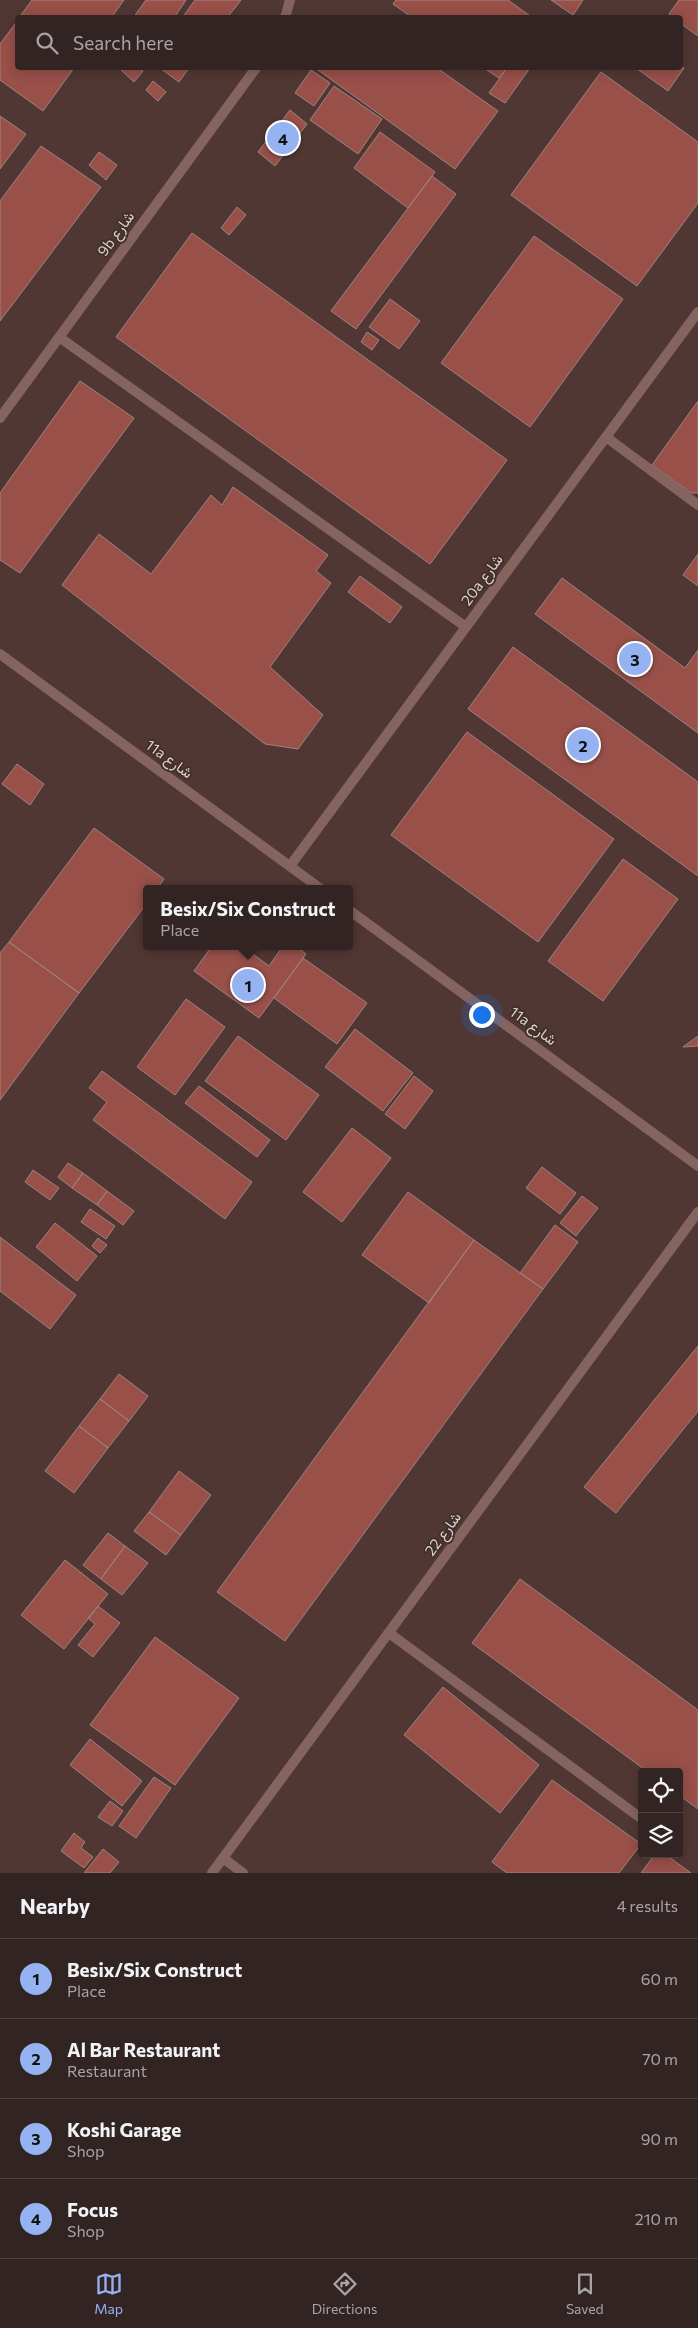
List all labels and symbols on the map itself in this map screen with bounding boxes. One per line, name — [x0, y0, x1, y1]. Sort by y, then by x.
pin: 4 — [267, 119, 299, 157]
street label: 9b شارع — [93, 207, 140, 261]
street label: 20a شارع — [457, 550, 508, 610]
pin: 3 — [619, 640, 651, 678]
pin: 2 — [567, 726, 599, 764]
street label: 11a شارع — [141, 735, 197, 784]
pin: 1 — [232, 966, 264, 1004]
your location — [469, 1002, 495, 1028]
street label: 11a شارع — [505, 1002, 561, 1051]
street label: شارع 22 — [420, 1508, 467, 1561]

